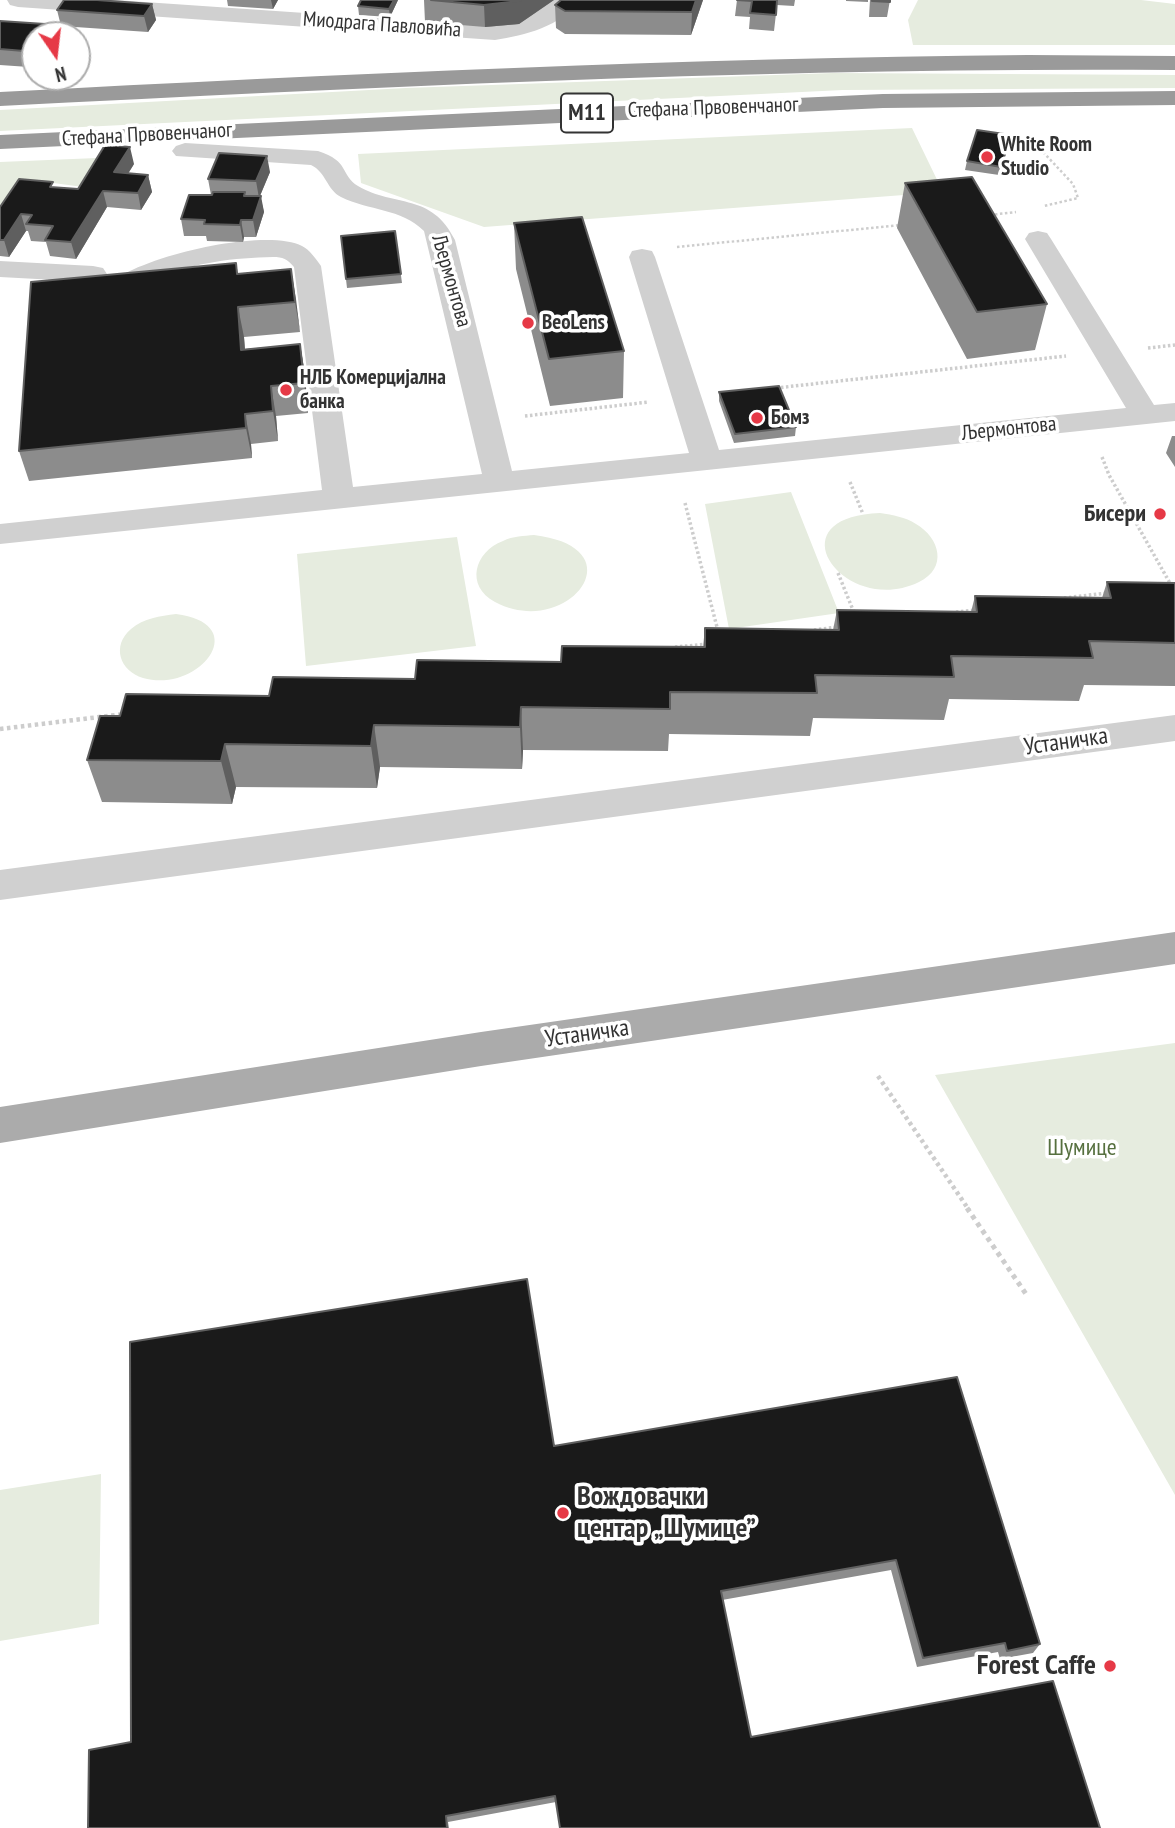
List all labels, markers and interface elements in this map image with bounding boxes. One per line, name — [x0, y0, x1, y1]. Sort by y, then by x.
street label: Миодрага Павловића — [302, 7, 462, 43]
north arrow — [21, 21, 91, 91]
text: N — [53, 62, 68, 87]
street label: Стефана Првовенчаног — [627, 92, 799, 124]
road number: M11 — [561, 94, 613, 132]
street label: Стефана Првовенчаног — [61, 118, 233, 152]
place label: White Room Studio — [1001, 132, 1092, 182]
marker: White Room Studio — [979, 149, 995, 165]
street label: Љермонтова — [426, 232, 476, 330]
place label: BeoLens — [542, 310, 605, 336]
marker: BeoLens — [520, 315, 536, 331]
place label: НЛБ Комерцијална банка — [300, 365, 446, 415]
marker: НЛБ Комерцијална банка — [278, 382, 294, 398]
place label: Бомз — [771, 405, 809, 431]
marker: Бомз — [749, 410, 765, 426]
street label: Љермонтова — [960, 412, 1058, 446]
place label: Бисери — [1084, 500, 1146, 528]
marker: Бисери — [1152, 506, 1168, 522]
street label: Устаничка — [1022, 722, 1110, 762]
street label: Устаничка — [543, 1014, 631, 1054]
park label: Шумице — [1047, 1134, 1117, 1162]
place label: Вождовачки центар „Шумице” — [577, 1480, 756, 1546]
marker: Вождовачки центар „Шумице” — [555, 1505, 571, 1521]
place label: Forest Caffe — [977, 1649, 1096, 1683]
marker: Forest Caffe — [1102, 1658, 1118, 1674]

